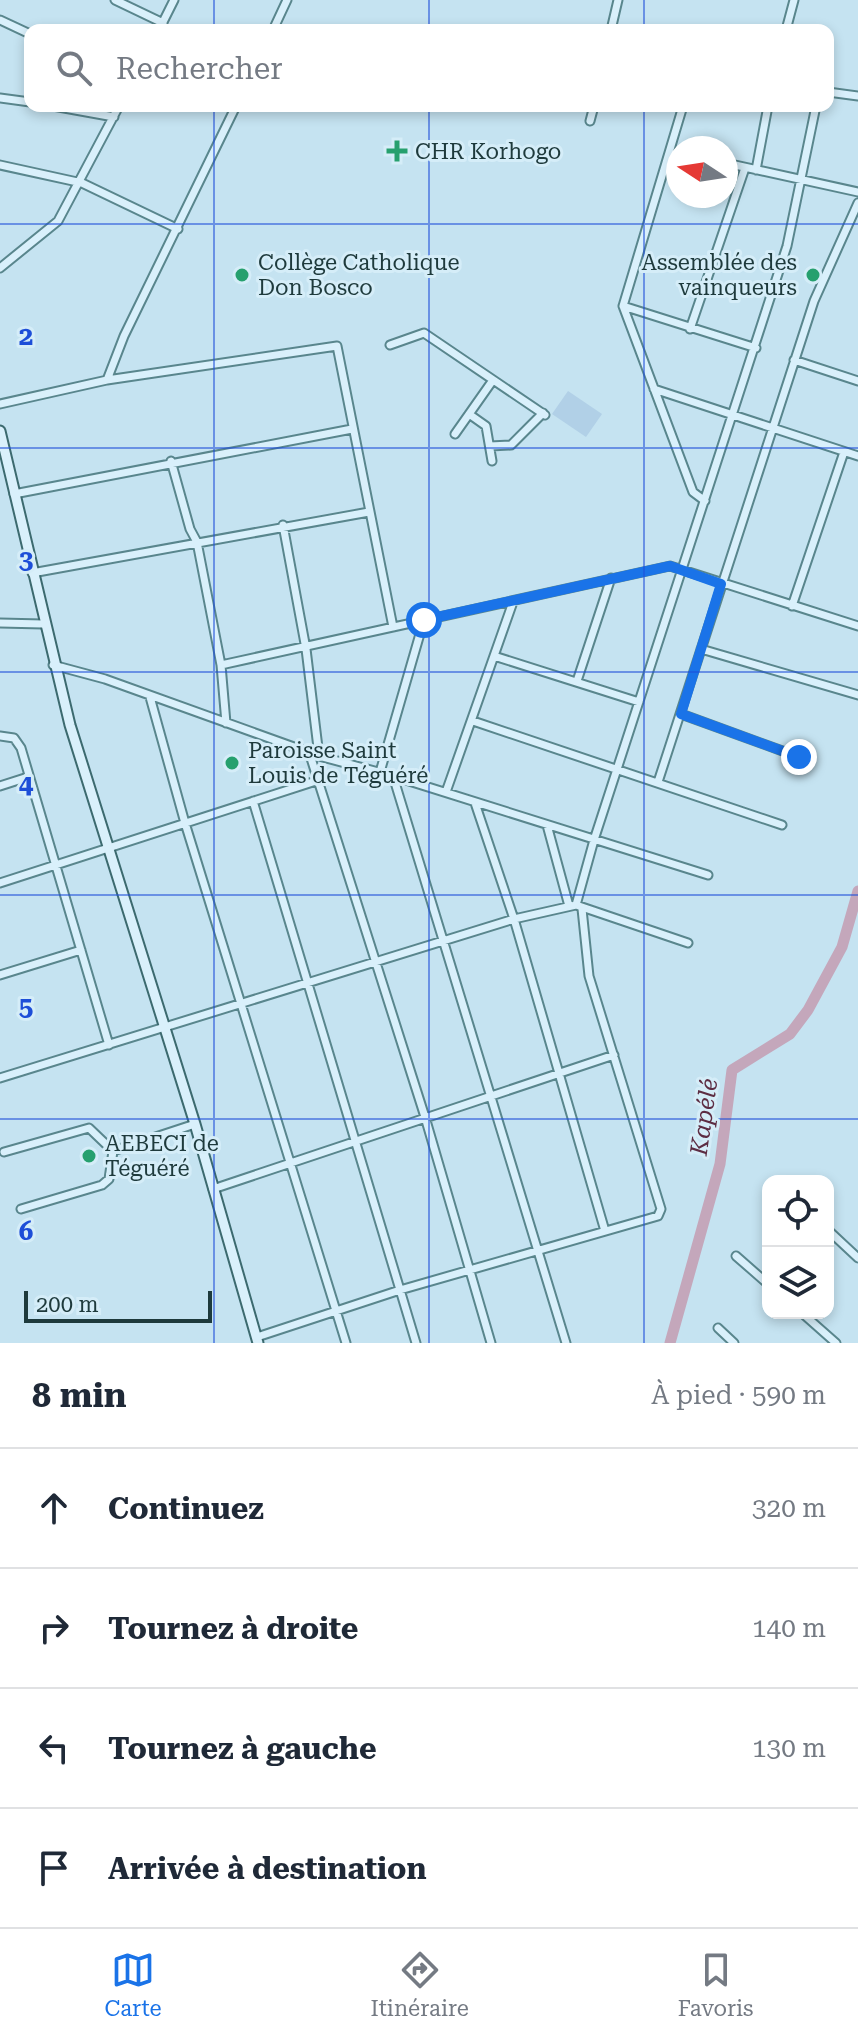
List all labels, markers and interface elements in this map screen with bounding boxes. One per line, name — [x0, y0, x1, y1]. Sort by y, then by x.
search box — [24, 24, 834, 112]
icon: search — [52, 46, 96, 90]
text: Rechercher — [116, 51, 283, 86]
north arrow — [666, 136, 738, 208]
place label: CHR Korhogo — [415, 139, 561, 164]
marker: CHR Korhogo — [386, 140, 408, 162]
place label: Collège Catholique Don Bosco — [258, 250, 460, 300]
place label: Assemblée des vainqueurs — [641, 250, 797, 300]
marker: Collège Catholique Don Bosco — [233, 266, 251, 284]
marker: Assemblée des vainqueurs — [804, 266, 822, 284]
text: 2 — [19, 321, 33, 351]
text: 3 — [19, 545, 33, 575]
route start — [406, 602, 442, 638]
place label: Paroisse Saint Louis de Téguéré — [248, 738, 428, 788]
route end — [781, 739, 817, 775]
marker: Paroisse Saint Louis de Téguéré — [223, 754, 241, 772]
text: 4 — [19, 769, 34, 799]
text: 5 — [19, 992, 33, 1022]
water label: Kapélé — [685, 1077, 723, 1158]
place label: AEBECI de Téguéré — [105, 1131, 219, 1181]
marker: AEBECI de Téguéré — [80, 1147, 98, 1165]
map controls — [762, 1175, 834, 1319]
button: locate — [762, 1175, 834, 1247]
text: 6 — [19, 1216, 33, 1246]
button: layers — [762, 1247, 834, 1319]
scale bar — [24, 1287, 212, 1323]
text: 200 m — [36, 1292, 99, 1317]
text: 8 min — [32, 1375, 127, 1415]
text: À pied · 590 m — [651, 1380, 826, 1410]
icon: ahead — [32, 1486, 76, 1530]
text: Continuez — [108, 1491, 264, 1526]
text: 320 m — [752, 1493, 826, 1523]
icon: right — [32, 1606, 76, 1650]
text: Tournez à droite — [108, 1611, 358, 1646]
text: 140 m — [752, 1613, 826, 1643]
icon: left — [32, 1726, 76, 1770]
text: Tournez à gauche — [108, 1731, 377, 1766]
text: 130 m — [752, 1733, 826, 1763]
icon: arrive — [32, 1846, 76, 1890]
text: Arrivée à destination — [108, 1851, 427, 1886]
tab: Carte — [104, 1948, 162, 2021]
tab: Itinéraire — [370, 1948, 469, 2021]
tab: Favoris — [678, 1948, 754, 2021]

